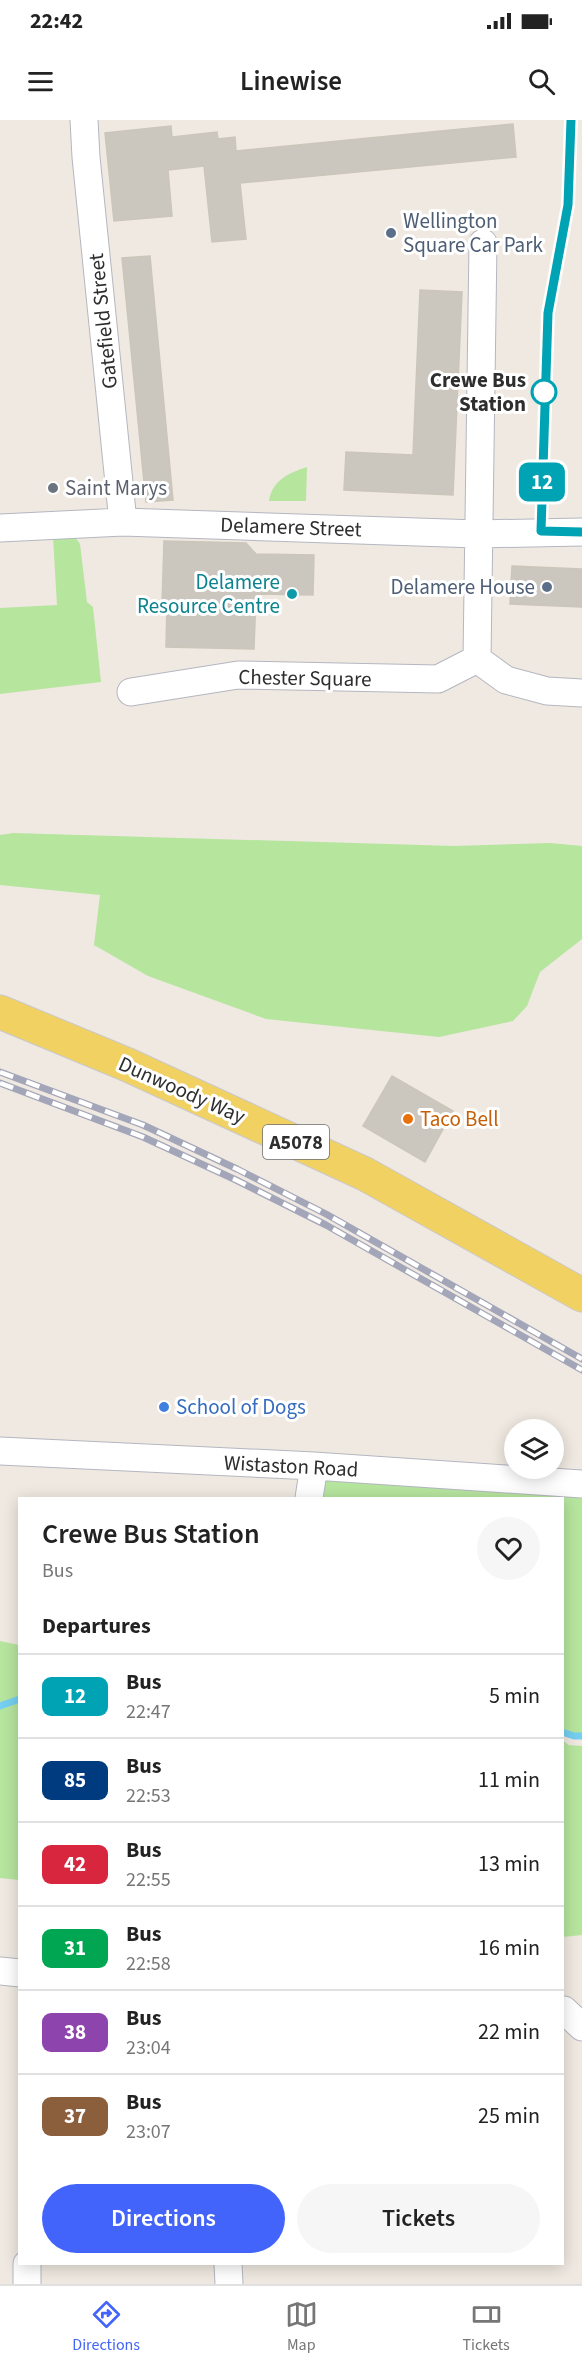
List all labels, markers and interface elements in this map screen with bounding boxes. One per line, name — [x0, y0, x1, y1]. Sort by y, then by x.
text: 22:42 — [30, 5, 83, 37]
text: Linewise — [240, 62, 342, 101]
icon: menu — [24, 65, 57, 98]
icon: search — [525, 65, 558, 98]
place label: Wellington Square Car Park — [403, 206, 543, 260]
marker: Wellington Square Car Park — [384, 226, 398, 240]
street label: Gatefield Street — [81, 252, 125, 390]
place label: Crewe Bus Station — [430, 365, 526, 419]
marker: Crewe Bus Station — [531, 379, 557, 405]
line badge: 12 — [515, 462, 569, 502]
text: 12 — [531, 467, 553, 497]
place label: Saint Marys — [65, 473, 167, 503]
marker: Saint Marys — [46, 481, 60, 495]
street label: Delamere Street — [220, 510, 362, 544]
place label: Delamere Resource Centre — [137, 567, 280, 621]
place label: Delamere House — [390, 572, 535, 602]
marker: Delamere House — [540, 580, 554, 594]
marker: Delamere Resource Centre — [285, 587, 299, 601]
street label: Chester Square — [238, 662, 372, 694]
street label: Dunwoody Way — [114, 1049, 250, 1131]
place label: Taco Bell — [420, 1104, 499, 1134]
marker: Taco Bell — [401, 1112, 415, 1126]
road number: A5078 — [263, 1125, 329, 1159]
place label: School of Dogs — [176, 1392, 306, 1422]
marker: School of Dogs — [157, 1400, 171, 1414]
map controls — [504, 1419, 564, 1479]
button: layers — [504, 1419, 564, 1479]
street label: Wistaston Road — [223, 1447, 359, 1485]
text: Crewe Bus Station — [42, 1514, 260, 1554]
button: heart — [477, 1517, 540, 1580]
text: Bus — [42, 1557, 73, 1585]
text: Departures — [42, 1610, 151, 1642]
text: Bus — [126, 1666, 162, 1698]
text: 5 min — [489, 1680, 540, 1712]
text: 12 — [64, 1681, 86, 1711]
text: 22:47 — [126, 1698, 171, 1726]
text: Bus — [126, 1750, 162, 1782]
text: 11 min — [478, 1764, 540, 1796]
text: 85 — [64, 1765, 86, 1795]
text: 22:53 — [126, 1782, 171, 1810]
text: Bus — [126, 1834, 162, 1866]
text: 13 min — [478, 1848, 540, 1880]
text: 42 — [64, 1849, 86, 1879]
text: 22:55 — [126, 1866, 171, 1894]
text: Bus — [126, 1918, 162, 1950]
text: 16 min — [478, 1932, 540, 1964]
text: 31 — [64, 1933, 86, 1963]
text: 22:58 — [126, 1950, 171, 1978]
text: Bus — [126, 2002, 162, 2034]
text: 22 min — [478, 2016, 540, 2048]
text: 38 — [64, 2017, 86, 2047]
text: 23:04 — [126, 2034, 171, 2062]
text: Bus — [126, 2086, 162, 2118]
text: 25 min — [478, 2100, 540, 2132]
text: 37 — [64, 2101, 86, 2131]
text: 23:07 — [126, 2118, 171, 2146]
button: Directions — [42, 2184, 285, 2253]
button: Tickets — [297, 2184, 540, 2253]
tab: Directions — [72, 2298, 140, 2356]
tab: Map — [285, 2298, 318, 2356]
tab: Tickets — [462, 2298, 510, 2356]

